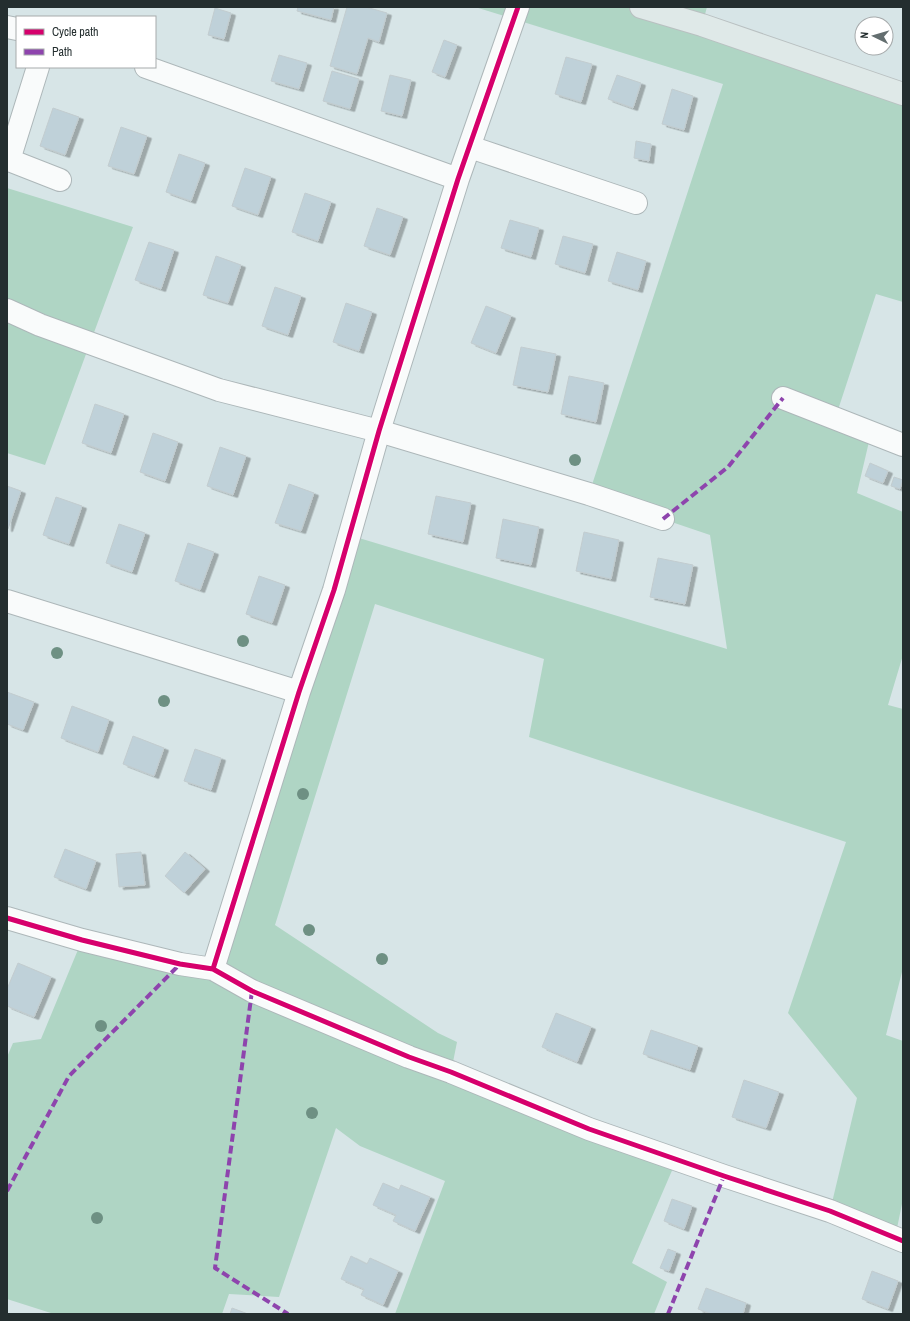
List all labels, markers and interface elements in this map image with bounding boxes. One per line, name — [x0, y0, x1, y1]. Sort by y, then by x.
legend — [16, 16, 156, 68]
north arrow — [854, 16, 894, 56]
text: Cycle path — [52, 24, 99, 40]
text: N — [857, 31, 871, 39]
text: Path — [52, 44, 72, 60]

